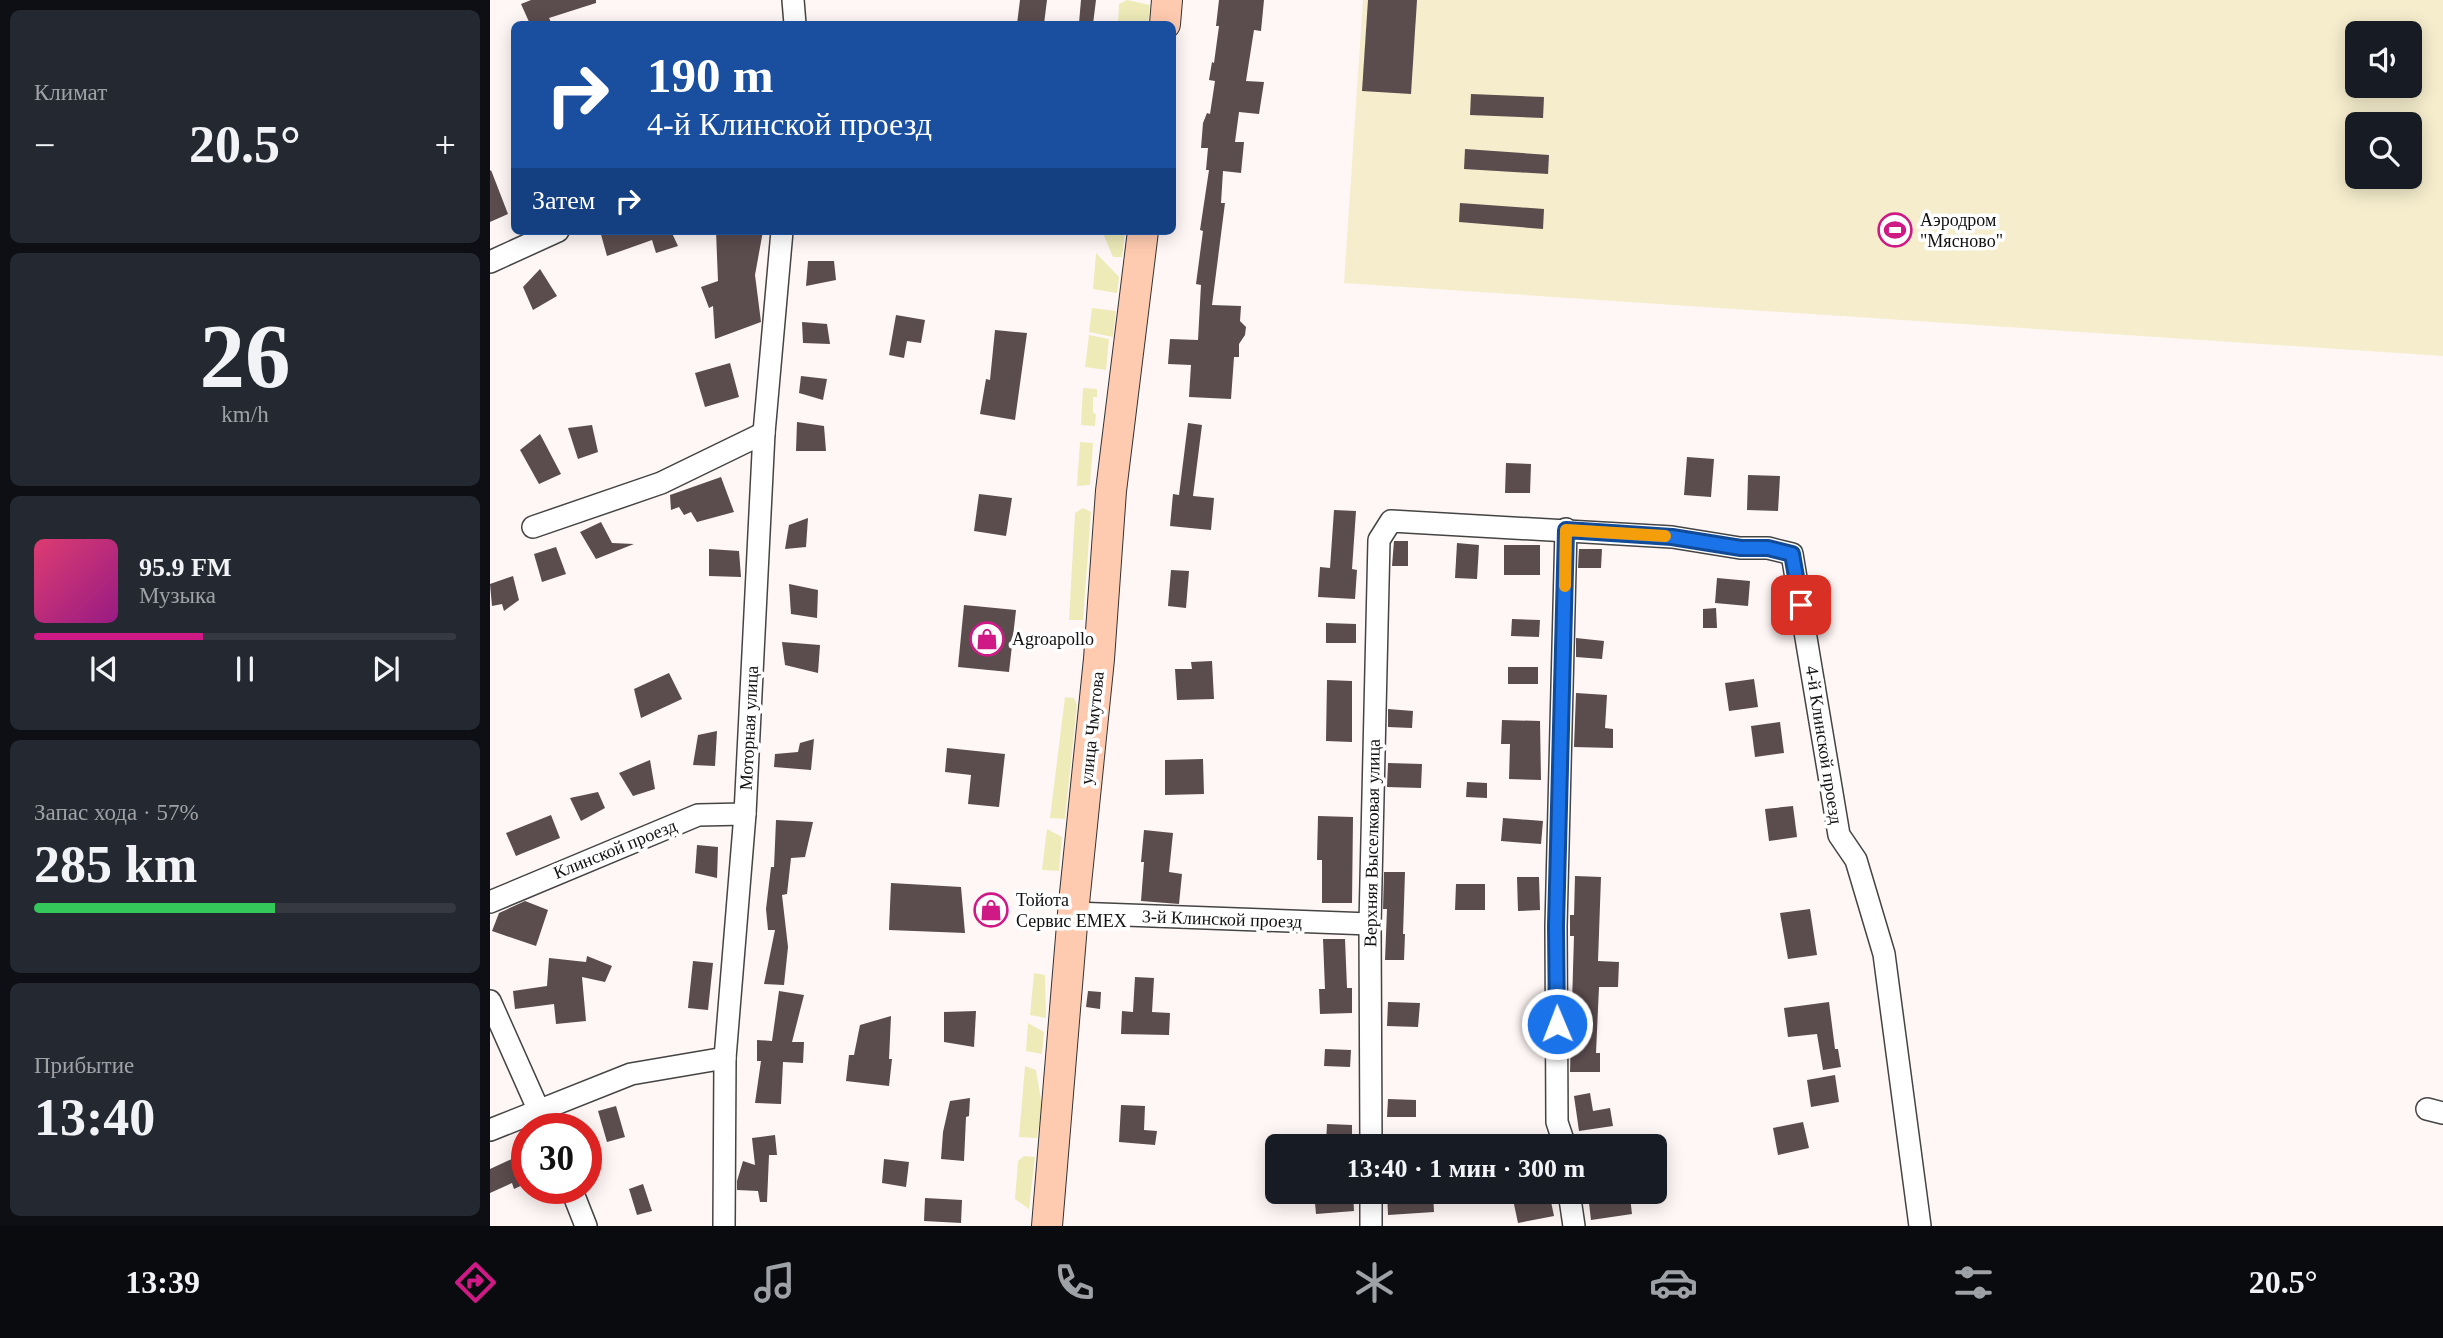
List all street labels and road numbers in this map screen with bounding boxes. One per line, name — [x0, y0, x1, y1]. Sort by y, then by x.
street label: 4-й Клинской проезд — [1802, 664, 1846, 826]
street label: Моторная улица — [736, 665, 762, 791]
street label: улица Чмутова — [1076, 670, 1108, 786]
street label: Верхняя Выселковая улица — [1360, 739, 1384, 947]
street label: Клинской проезд — [550, 815, 680, 883]
street label: 3-й Клинской проезд — [1142, 906, 1302, 932]

